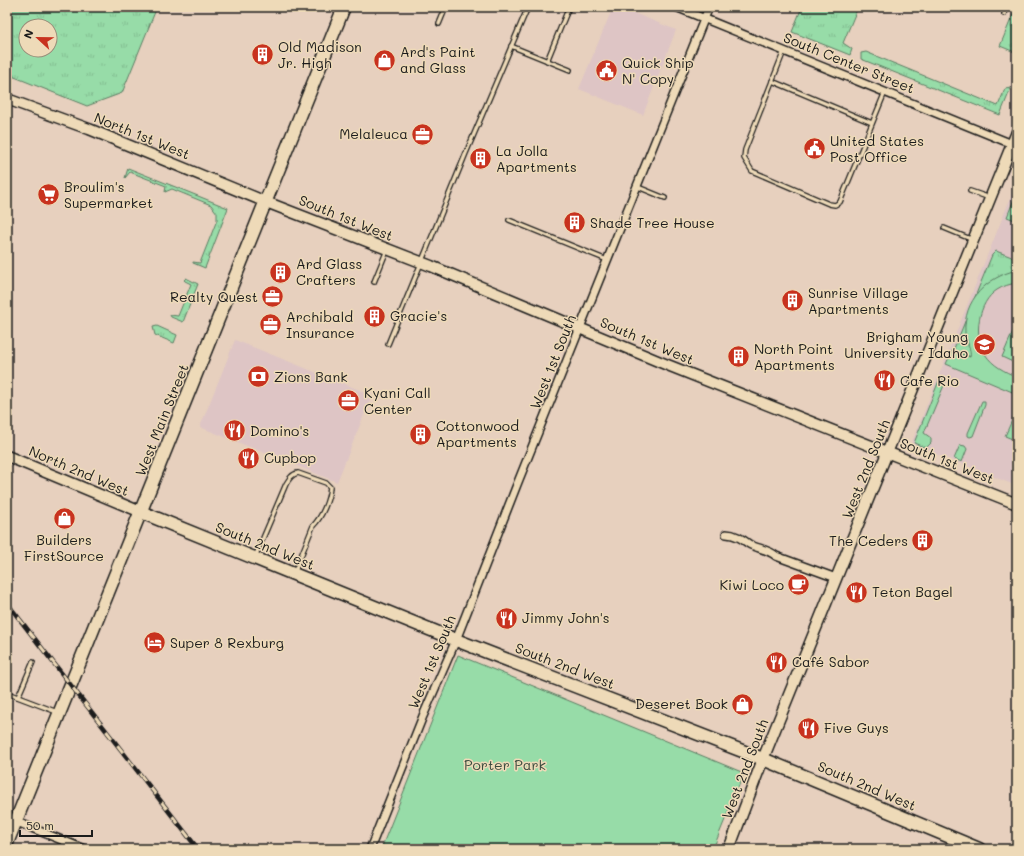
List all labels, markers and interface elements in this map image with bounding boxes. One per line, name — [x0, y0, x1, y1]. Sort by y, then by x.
north arrow — [18, 18, 58, 58]
text: N — [20, 27, 37, 41]
street label: South Center Street — [781, 28, 918, 98]
place label: Old Madison Jr. High — [278, 37, 362, 72]
building icon: Old Madison Jr. High — [249, 42, 275, 68]
place label: Ard's Paint and Glass — [400, 42, 475, 77]
shop icon: Ard's Paint and Glass — [372, 47, 398, 73]
place label: Quick Ship N' Copy — [622, 53, 694, 88]
public building icon: Quick Ship N' Copy — [593, 58, 619, 84]
street label: North 1st West — [91, 108, 193, 163]
office icon: Melaleuca — [410, 121, 436, 147]
place label: Melaleuca — [339, 124, 408, 143]
place label: United States Post Office — [830, 131, 924, 166]
public building icon: United States Post Office — [801, 136, 827, 162]
place label: La Jolla Apartments — [496, 141, 577, 176]
building icon: La Jolla Apartments — [467, 146, 493, 172]
place label: Broulim's Supermarket — [64, 177, 153, 212]
supermarket icon: Broulim's Supermarket — [36, 182, 62, 208]
street label: South 1st West — [296, 190, 396, 245]
building icon: Shade Tree House — [561, 210, 587, 236]
place label: Shade Tree House — [590, 213, 715, 232]
place label: Ard Glass Crafters — [296, 254, 362, 289]
building icon: Ard Glass Crafters — [268, 259, 294, 285]
place label: Sunrise Village Apartments — [808, 283, 908, 318]
office icon: Realty Quest — [260, 284, 286, 310]
place label: Realty Quest — [170, 287, 258, 306]
building icon: Sunrise Village Apartments — [780, 288, 806, 314]
building icon: Gracie's — [361, 303, 387, 329]
place label: Gracie's — [390, 306, 447, 325]
place label: Archibald Insurance — [286, 307, 355, 342]
office icon: Archibald Insurance — [257, 312, 283, 338]
street label: West 1st South — [525, 312, 580, 412]
street label: South 1st West — [597, 312, 697, 369]
place label: Brigham Young University - Idaho — [844, 327, 968, 362]
school or university icon: Brigham Young University - Idaho — [971, 332, 997, 358]
place label: North Point Apartments — [754, 339, 835, 374]
building icon: North Point Apartments — [726, 344, 752, 370]
street label: West Main Street — [130, 361, 193, 479]
bank icon: Zions Bank — [246, 364, 272, 390]
place label: Zions Bank — [274, 367, 348, 386]
restaurant icon: Cafe Rio — [872, 368, 898, 394]
place label: Cafe Rio — [900, 371, 959, 390]
place label: Kyani Call Center — [364, 383, 431, 418]
office icon: Kyani Call Center — [335, 388, 361, 414]
place label: Cottonwood Apartments — [436, 416, 519, 451]
street label: West 2nd South — [837, 416, 894, 521]
restaurant icon: Domino's — [222, 418, 248, 444]
place label: Domino's — [250, 421, 309, 440]
building icon: Cottonwood Apartments — [408, 421, 434, 447]
street label: South 1st West — [897, 433, 997, 488]
street label: North 2nd West — [26, 441, 132, 500]
restaurant icon: Cupbop — [235, 445, 261, 471]
place label: Cupbop — [264, 448, 316, 467]
shop icon: Builders FirstSource — [51, 505, 77, 531]
street label: South 2nd West — [213, 517, 318, 574]
building icon: The Ceders — [910, 528, 936, 554]
place label: Builders FirstSource — [24, 530, 104, 565]
place label: The Ceders — [829, 531, 908, 550]
cafe icon: Kiwi Loco — [786, 572, 812, 598]
place label: Kiwi Loco — [719, 575, 784, 594]
restaurant icon: Teton Bagel — [844, 579, 870, 605]
place label: Teton Bagel — [872, 582, 953, 601]
restaurant icon: Jimmy John's — [493, 605, 519, 631]
place label: Jimmy John's — [522, 608, 610, 627]
street label: West 1st South — [403, 612, 460, 712]
hotel icon: Super 8 Rexburg — [142, 630, 168, 656]
place label: Super 8 Rexburg — [170, 633, 284, 652]
street label: South 2nd West — [513, 638, 618, 693]
restaurant icon: Café Sabor — [763, 649, 789, 675]
place label: Café Sabor — [792, 652, 870, 671]
shop icon: Deseret Book — [730, 691, 756, 717]
place label: Deseret Book — [635, 694, 728, 713]
restaurant icon: Five Guys — [796, 715, 822, 741]
street label: West 2nd South — [717, 716, 772, 821]
place label: Five Guys — [824, 718, 889, 737]
park label: Porter Park — [464, 755, 546, 774]
street label: South 2nd West — [815, 756, 919, 815]
scale bar — [20, 812, 92, 838]
text: 50 m — [26, 817, 54, 833]

